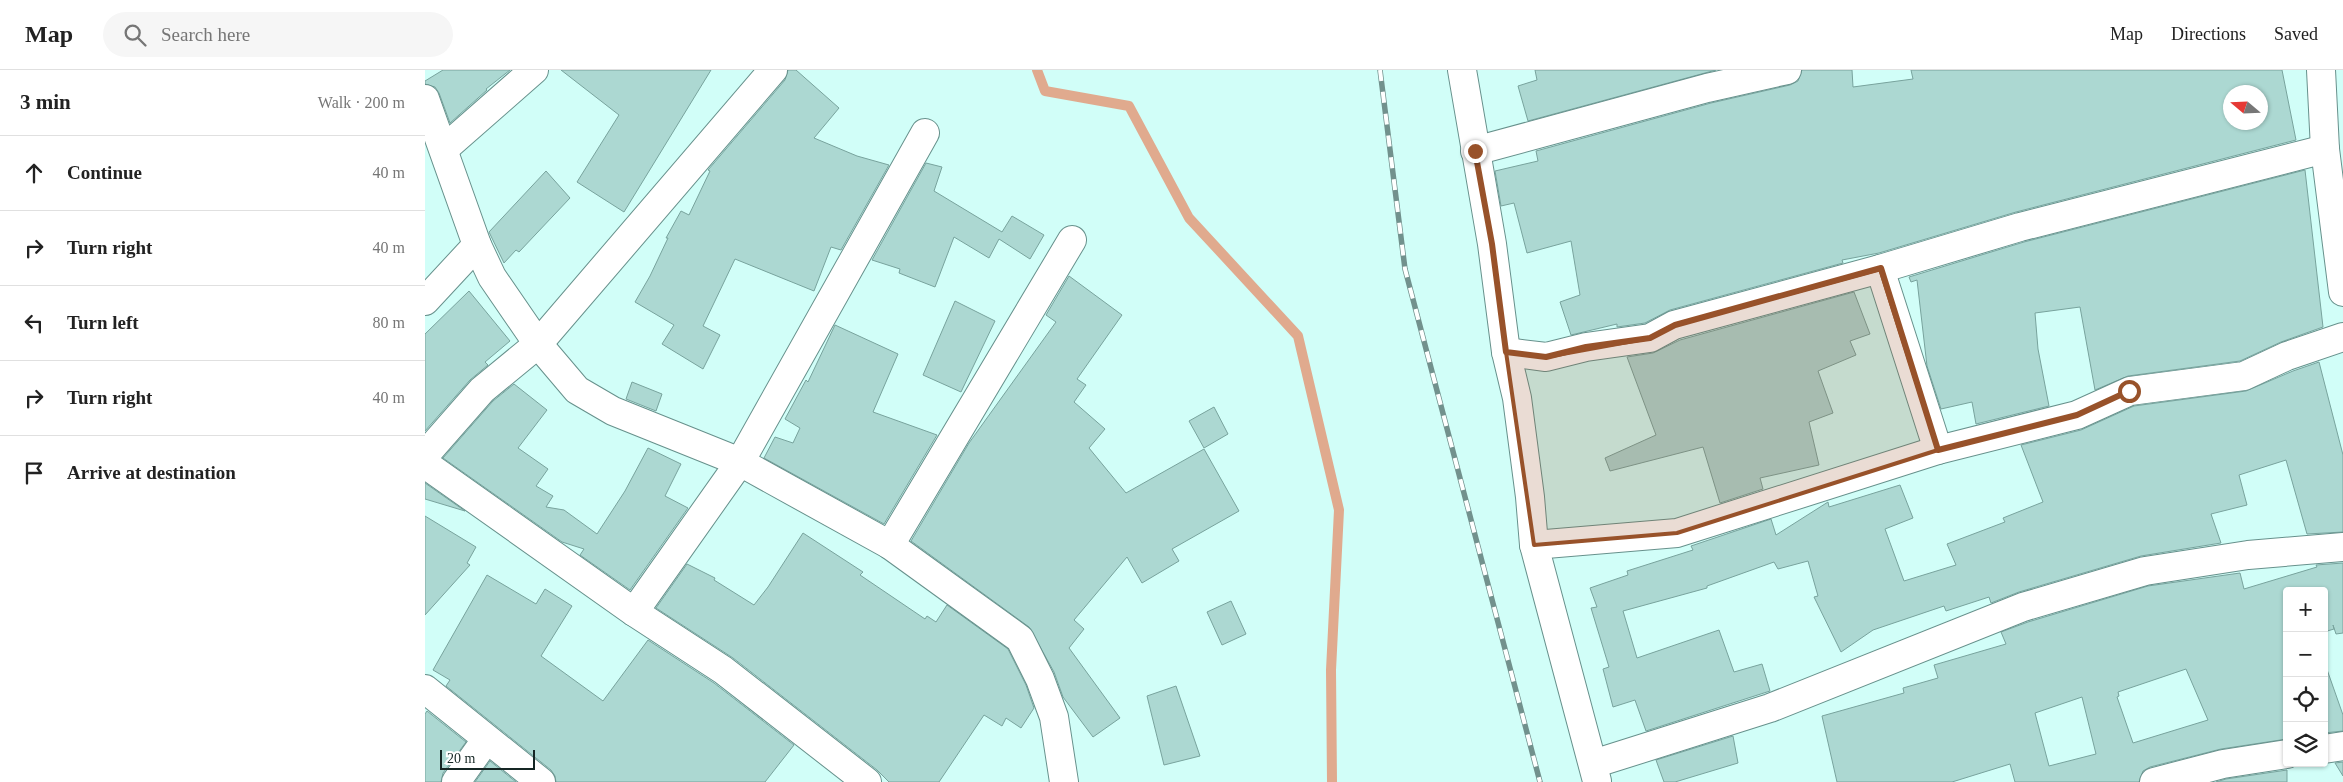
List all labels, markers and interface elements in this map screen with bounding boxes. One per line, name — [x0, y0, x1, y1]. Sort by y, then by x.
search box — [103, 12, 453, 57]
text: Map — [25, 21, 73, 47]
icon: search — [121, 21, 149, 49]
text: Search here — [161, 24, 250, 45]
text: Map — [2110, 24, 2143, 44]
text: Directions — [2171, 24, 2246, 44]
text: Saved — [2274, 24, 2318, 44]
north arrow — [2223, 85, 2268, 130]
text: 3 min — [20, 90, 71, 114]
text: Walk · 200 m — [318, 94, 405, 111]
route end — [1464, 140, 1487, 163]
icon: ahead — [20, 159, 48, 187]
text: Continue — [67, 162, 142, 183]
text: 40 m — [373, 164, 405, 181]
icon: right — [20, 234, 48, 262]
text: Turn right — [67, 237, 152, 258]
text: 40 m — [373, 239, 405, 256]
icon: left — [20, 309, 48, 337]
text: Turn left — [67, 312, 139, 333]
text: 80 m — [373, 314, 405, 331]
route start — [2118, 380, 2141, 403]
icon: right — [20, 384, 48, 412]
text: Turn right — [67, 387, 152, 408]
text: 40 m — [373, 389, 405, 406]
icon: arrive — [20, 459, 48, 487]
text: Arrive at destination — [67, 462, 236, 483]
map controls — [2283, 587, 2328, 767]
button: + — [2283, 587, 2328, 632]
button: − — [2283, 632, 2328, 677]
button: locate — [2283, 677, 2328, 722]
button: layers — [2283, 722, 2328, 767]
scale bar — [440, 747, 535, 770]
text: 20 m — [447, 751, 475, 766]

